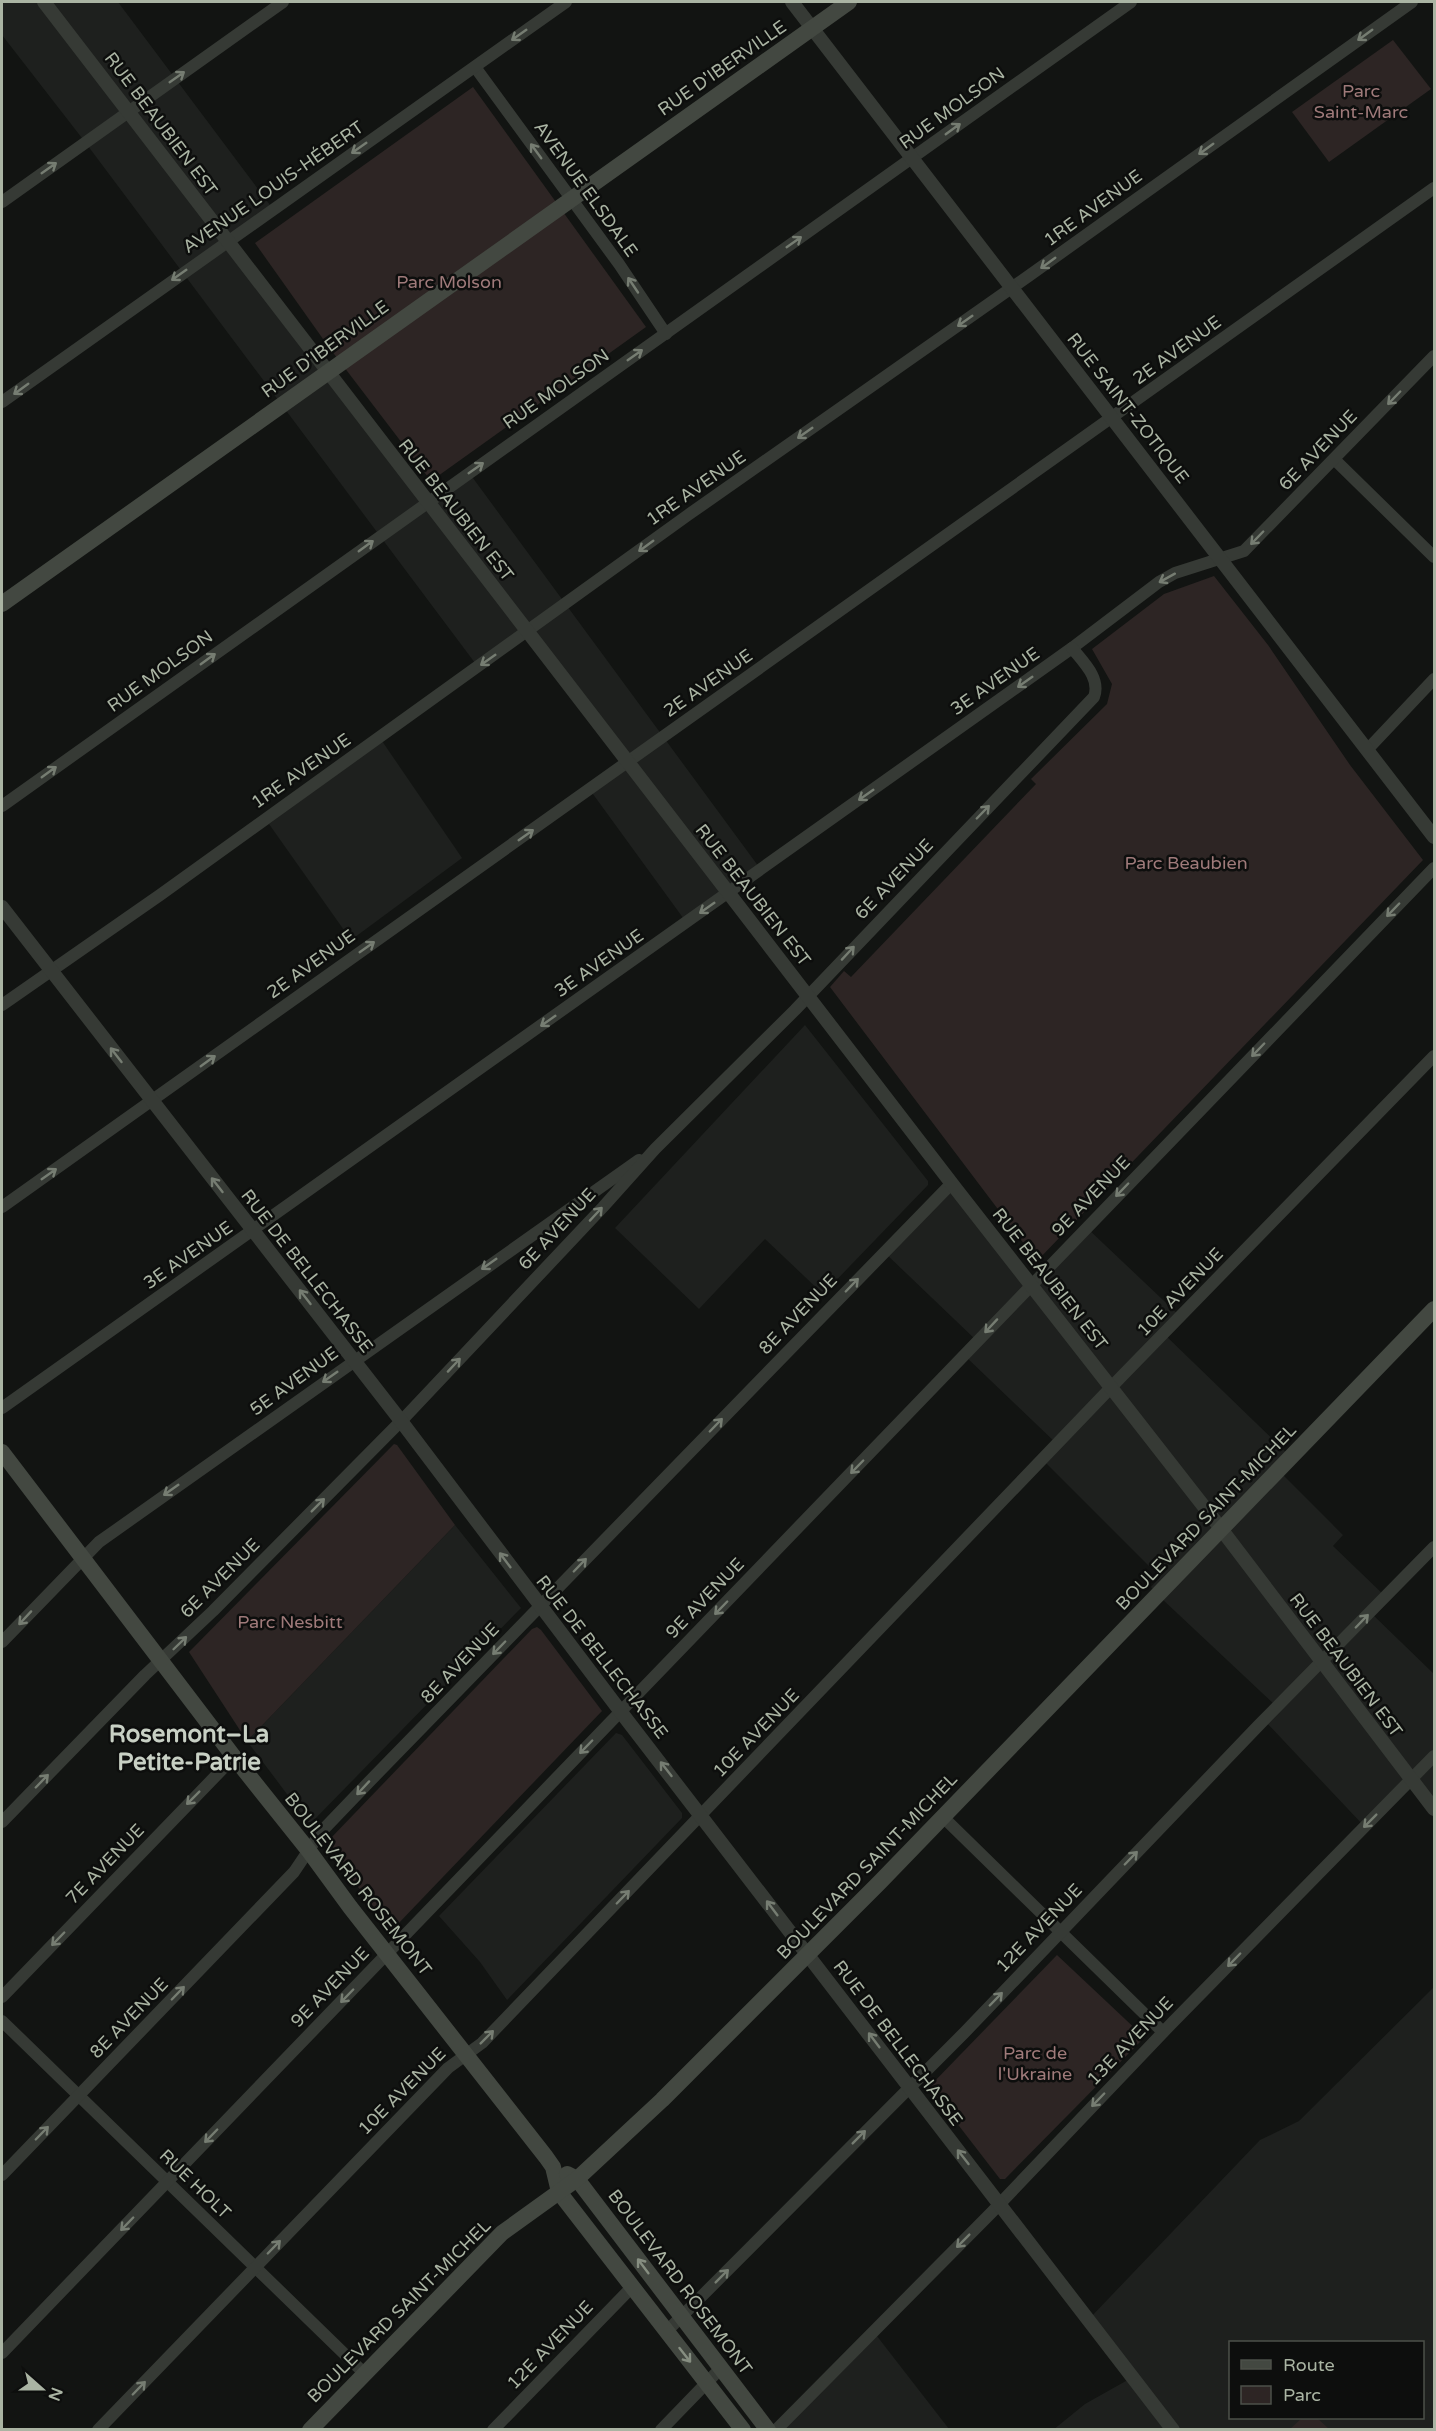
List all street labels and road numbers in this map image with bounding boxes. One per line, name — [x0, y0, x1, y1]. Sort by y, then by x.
street label: RUE D'IBERVILLE — [653, 15, 791, 121]
street label: RUE BEAUBIEN EST — [100, 48, 222, 200]
street label: RUE MOLSON — [895, 62, 1009, 154]
street label: AVENUE LOUIS-HÉBERT — [178, 116, 368, 258]
street label: AVENUE ELSDALE — [529, 117, 643, 261]
street label: 1RE AVENUE — [1039, 165, 1147, 251]
street label: RUE D'IBERVILLE — [257, 295, 393, 403]
street label: 2E AVENUE — [1129, 311, 1225, 389]
street label: RUE SAINT-ZOTIQUE — [1062, 328, 1194, 488]
street label: RUE MOLSON — [498, 344, 614, 434]
street label: 6E AVENUE — [1274, 405, 1362, 495]
street label: RUE BEAUBIEN EST — [394, 435, 518, 586]
street label: 1RE AVENUE — [642, 446, 750, 530]
street label: RUE MOLSON — [103, 625, 217, 717]
street label: 3E AVENUE — [946, 642, 1044, 720]
street label: 2E AVENUE — [659, 644, 757, 722]
street label: 1RE AVENUE — [247, 729, 355, 813]
street label: RUE BEAUBIEN EST — [691, 820, 815, 971]
street label: 6E AVENUE — [850, 834, 938, 924]
street label: 3E AVENUE — [550, 924, 648, 1002]
street label: 2E AVENUE — [263, 925, 359, 1003]
street label: 9E AVENUE — [1047, 1151, 1135, 1241]
street label: 6E AVENUE — [514, 1184, 600, 1274]
street label: RUE DE BELLECHASSE — [236, 1185, 378, 1357]
street label: RUE BEAUBIEN EST — [988, 1204, 1112, 1355]
street label: 3E AVENUE — [139, 1216, 237, 1294]
street label: 10E AVENUE — [1132, 1243, 1228, 1341]
street label: 8E AVENUE — [754, 1269, 842, 1359]
street label: 5E AVENUE — [246, 1342, 342, 1420]
street label: BOULEVARD SAINT-MICHEL — [1111, 1419, 1301, 1615]
street label: 6E AVENUE — [176, 1534, 264, 1622]
street label: 9E AVENUE — [661, 1553, 749, 1643]
street label: RUE DE BELLECHASSE — [531, 1571, 673, 1743]
street label: RUE BEAUBIEN EST — [1285, 1589, 1407, 1741]
street label: 8E AVENUE — [416, 1618, 504, 1708]
street label: 10E AVENUE — [708, 1684, 804, 1782]
street label: BOULEVARD SAINT-MICHEL — [772, 1768, 962, 1964]
street label: BOULEVARD ROSEMONT — [280, 1788, 436, 1980]
street label: 7E AVENUE — [61, 1819, 149, 1909]
street label: 12E AVENUE — [991, 1879, 1087, 1977]
street label: 9E AVENUE — [286, 1942, 374, 2032]
street label: RUE DE BELLECHASSE — [829, 1956, 967, 2130]
street label: 8E AVENUE — [85, 1973, 173, 2063]
street label: 13E AVENUE — [1082, 1992, 1178, 2090]
street label: 10E AVENUE — [354, 2043, 450, 2139]
street label: RUE HOLT — [155, 2145, 235, 2224]
street label: BOULEVARD ROSEMONT — [603, 2185, 757, 2379]
street label: BOULEVARD SAINT-MICHEL — [303, 2214, 496, 2407]
street label: 12E AVENUE — [502, 2296, 598, 2394]

